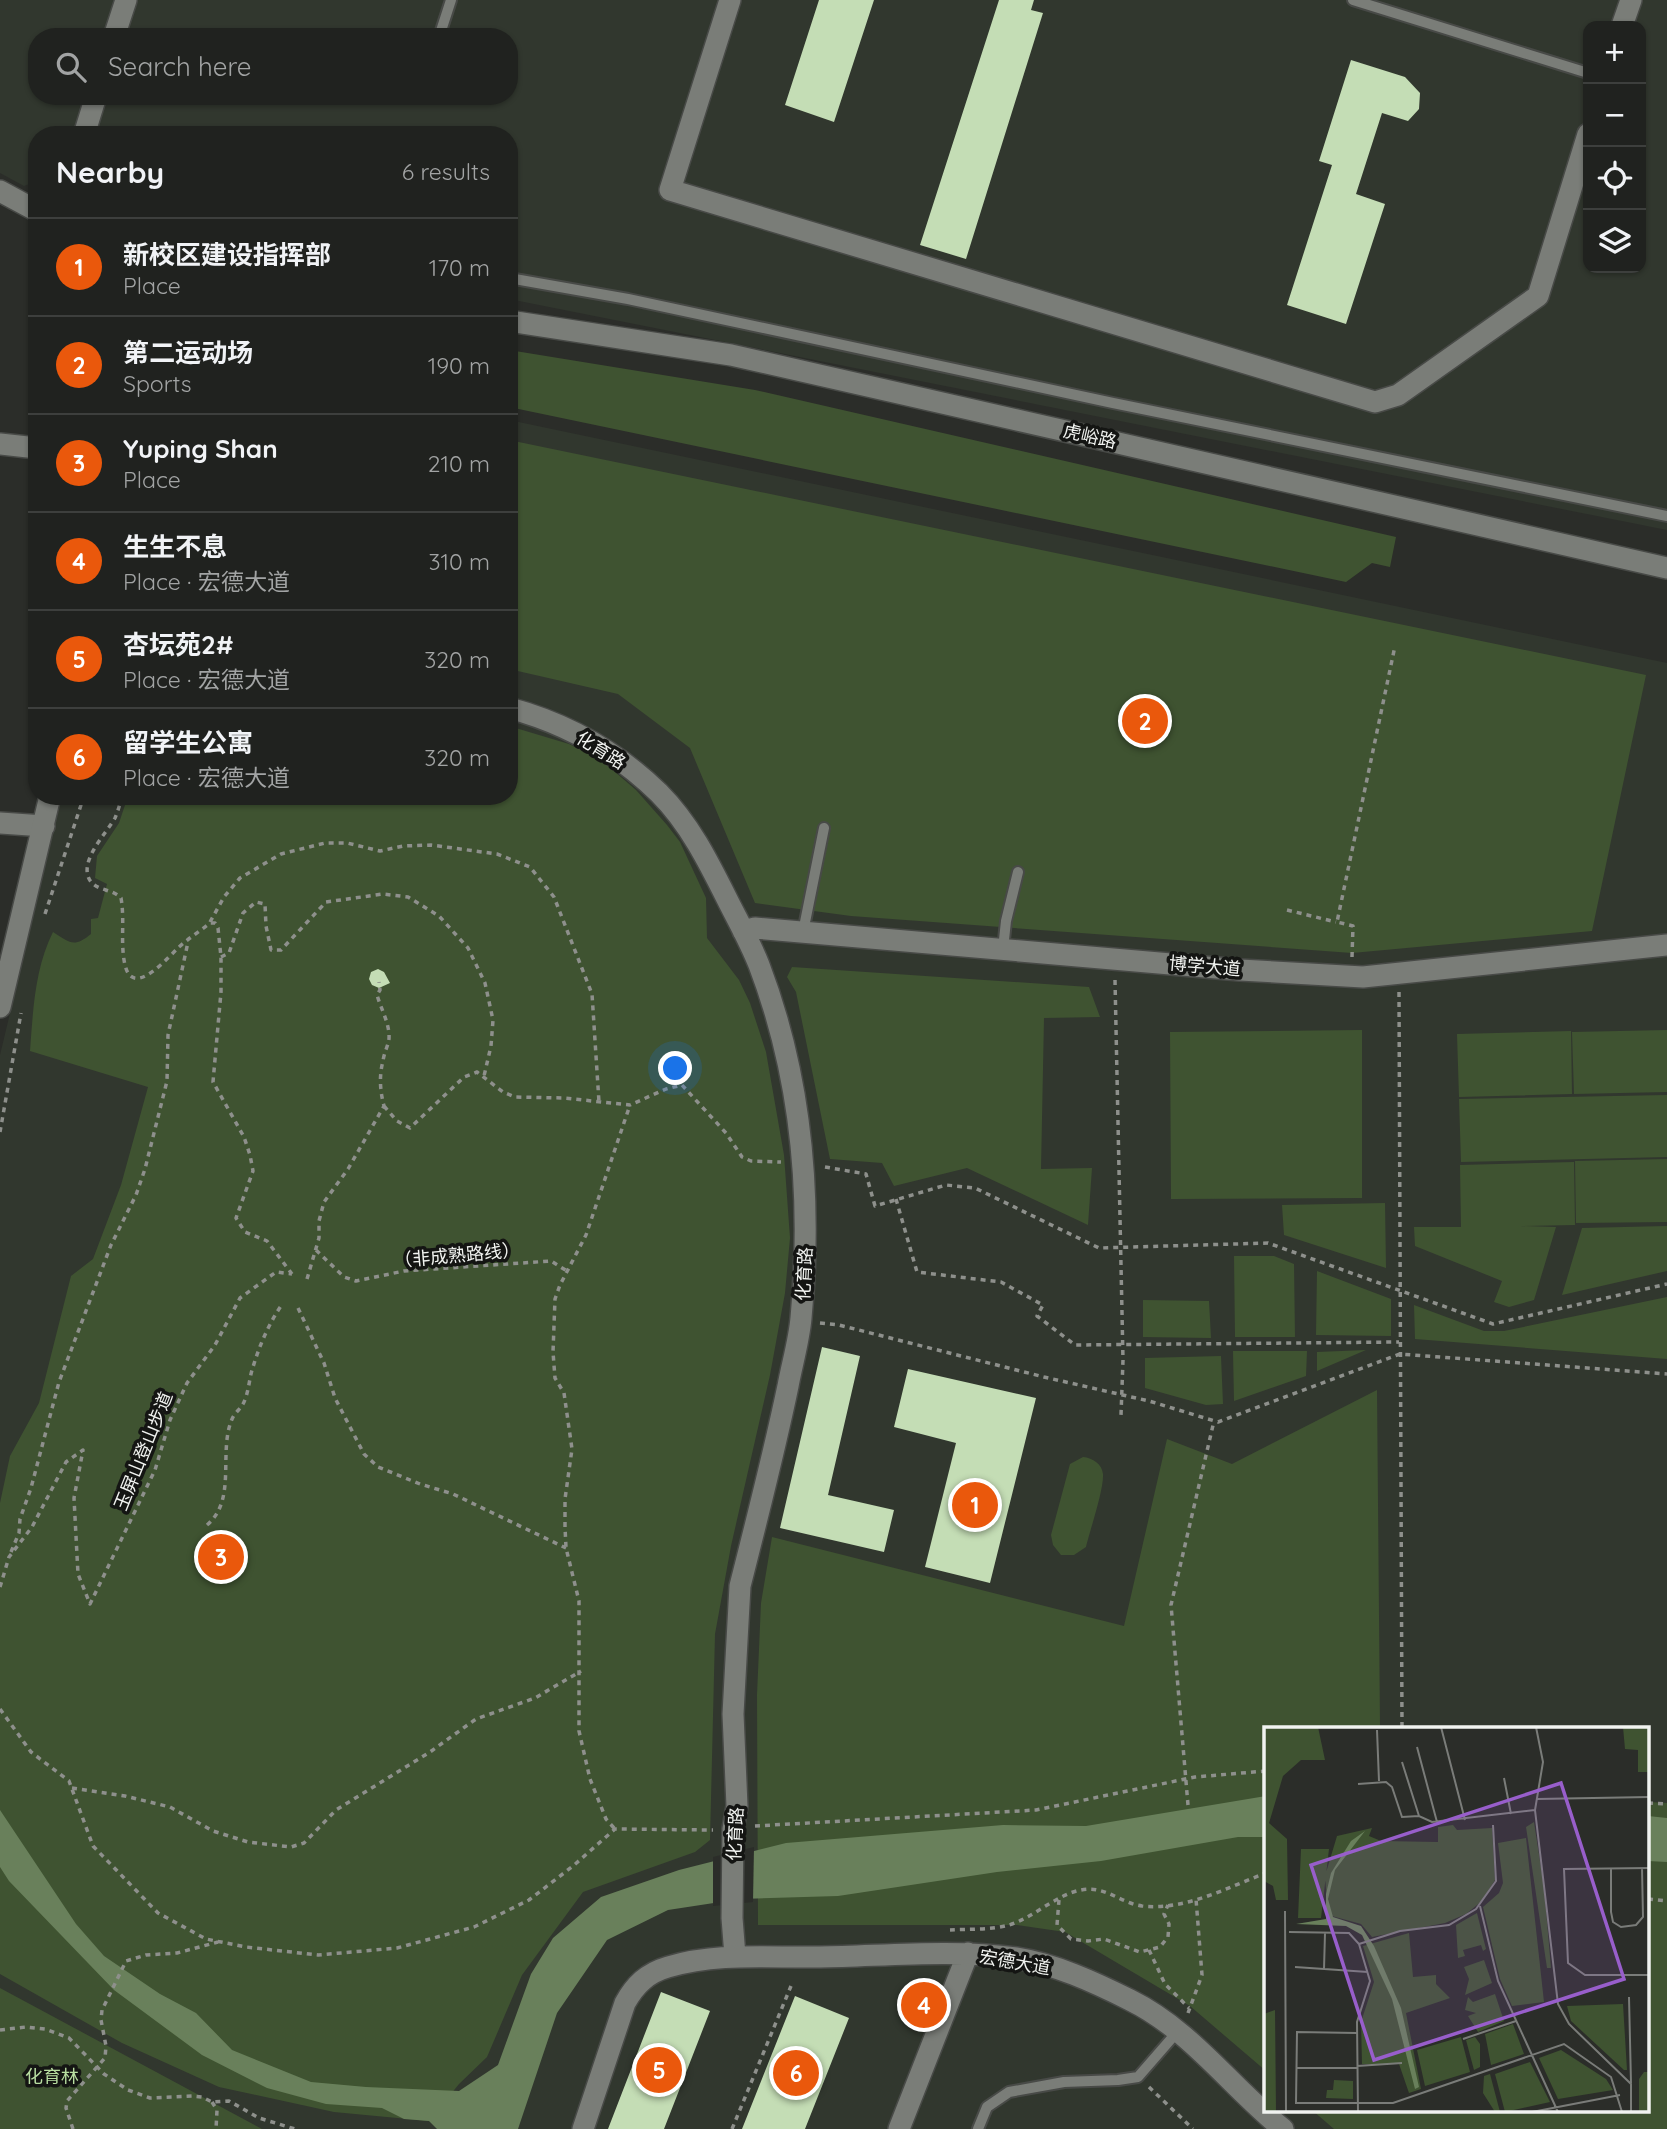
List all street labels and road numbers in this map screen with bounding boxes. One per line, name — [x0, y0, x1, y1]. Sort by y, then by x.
street label: 虎峪路 — [1061, 419, 1119, 453]
street label: 化育路 — [572, 726, 630, 774]
street label: 博学大道 — [1168, 951, 1242, 981]
street label: （非成熟路线） — [393, 1238, 521, 1272]
street label: 化育路 — [791, 1246, 817, 1302]
street label: 玉屏山登山步道 — [109, 1388, 177, 1514]
street label: 化育路 — [722, 1806, 748, 1862]
street label: 宏德大道 — [978, 1944, 1052, 1980]

